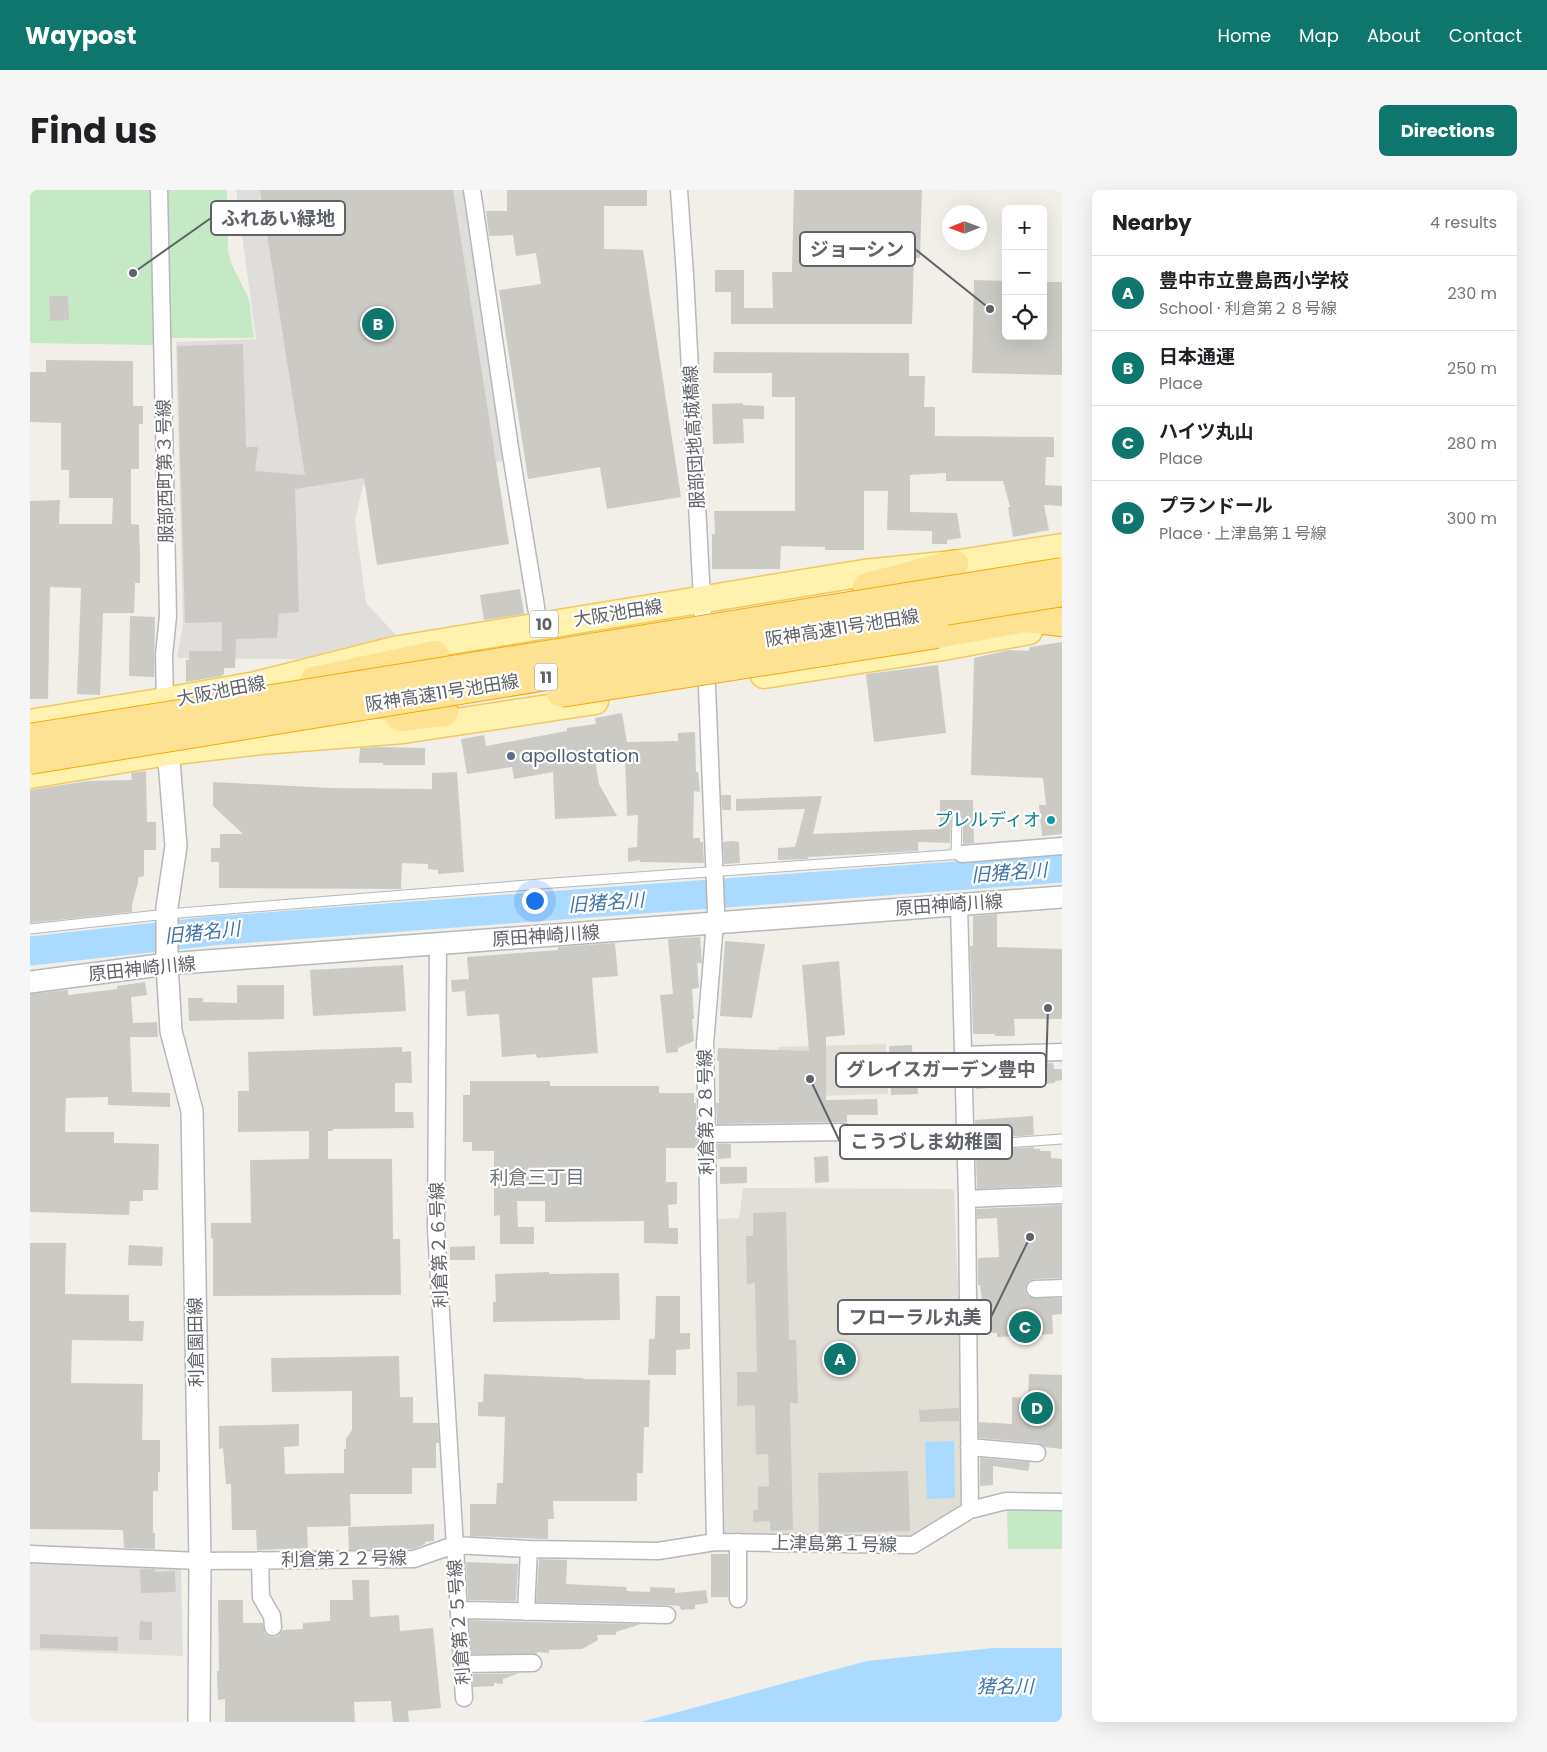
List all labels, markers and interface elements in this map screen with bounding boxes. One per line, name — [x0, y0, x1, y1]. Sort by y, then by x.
text: Waypost — [25, 19, 136, 52]
text: Home — [1217, 23, 1271, 48]
text: Map — [1299, 23, 1339, 48]
text: About — [1367, 23, 1421, 48]
text: Contact — [1449, 23, 1522, 48]
button: Directions — [1379, 105, 1517, 156]
text: Find us — [30, 106, 157, 155]
callout: ふれあい緑地 — [211, 201, 345, 235]
text: ふれあい緑地 — [221, 205, 335, 232]
north arrow — [942, 205, 987, 250]
map controls — [1002, 205, 1047, 340]
button: + — [1002, 205, 1047, 250]
text: Nearby — [1112, 208, 1192, 237]
text: 4 results — [1430, 211, 1497, 234]
callout: ジョーシン — [800, 232, 915, 266]
text: ジョーシン — [810, 236, 904, 263]
button: − — [1002, 250, 1047, 295]
text: 豊中市立豊島西小学校 — [1159, 267, 1349, 294]
text: A — [1122, 282, 1134, 305]
text: 230 m — [1448, 282, 1497, 305]
button: locate — [1002, 295, 1047, 340]
text: School · 利倉第２８号線 — [1159, 297, 1337, 320]
pin: B — [362, 305, 394, 343]
text: 日本通運 — [1159, 343, 1235, 370]
text: B — [1123, 357, 1133, 380]
text: 250 m — [1447, 357, 1497, 380]
street label: 服部団地高城橋線 — [677, 364, 710, 510]
text: Place — [1159, 372, 1203, 395]
street label: 服部西町第３号線 — [151, 399, 178, 543]
text: ハイツ丸山 — [1159, 418, 1254, 445]
text: C — [1122, 432, 1134, 455]
text: 280 m — [1447, 432, 1497, 455]
text: Place — [1159, 447, 1203, 470]
text: プランドール — [1159, 492, 1273, 519]
text: D — [1122, 507, 1134, 530]
text: 300 m — [1447, 507, 1497, 530]
text: Place · 上津島第１号線 — [1159, 522, 1327, 545]
street label: 大阪池田線 — [572, 593, 664, 632]
street label: 阪神高速11号池田線 — [763, 603, 921, 652]
road number: 10 — [530, 610, 558, 638]
road number: 11 — [535, 664, 557, 691]
street label: 阪神高速11号池田線 — [363, 668, 521, 717]
street label: 大阪池田線 — [174, 670, 267, 711]
place label: apollostation — [521, 743, 639, 768]
marker: apollostation — [505, 750, 517, 762]
place label: プレルディオ — [934, 807, 1041, 832]
marker: プレルディオ — [1045, 814, 1057, 826]
water label: 旧猪名川 — [970, 856, 1050, 889]
water label: 旧猪名川 — [567, 886, 647, 919]
your location — [522, 888, 548, 914]
street label: 原田神崎川線 — [894, 888, 1004, 921]
water label: 旧猪名川 — [163, 915, 243, 950]
street label: 原田神崎川線 — [491, 919, 601, 952]
street label: 原田神崎川線 — [87, 950, 197, 987]
street label: 利倉第２８号線 — [692, 1049, 719, 1175]
callout: グレイスガーデン豊中 — [836, 1053, 1046, 1087]
text: グレイスガーデン豊中 — [846, 1056, 1036, 1083]
callout: こうづしま幼稚園 — [840, 1125, 1012, 1159]
text: こうづしま幼稚園 — [850, 1128, 1002, 1155]
district label: 利倉三丁目 — [489, 1164, 585, 1191]
street label: 利倉第２６号線 — [424, 1182, 453, 1308]
street label: 利倉園田線 — [182, 1297, 209, 1387]
callout: フローラル丸美 — [838, 1300, 991, 1334]
text: フローラル丸美 — [848, 1304, 982, 1331]
pin: C — [1009, 1308, 1041, 1346]
pin: A — [824, 1340, 856, 1378]
pin: D — [1021, 1389, 1053, 1427]
street label: 上津島第１号線 — [771, 1530, 897, 1557]
street label: 利倉第２２号線 — [281, 1545, 407, 1572]
street label: 利倉第２５号線 — [442, 1558, 475, 1686]
water label: 猪名川 — [976, 1673, 1035, 1700]

